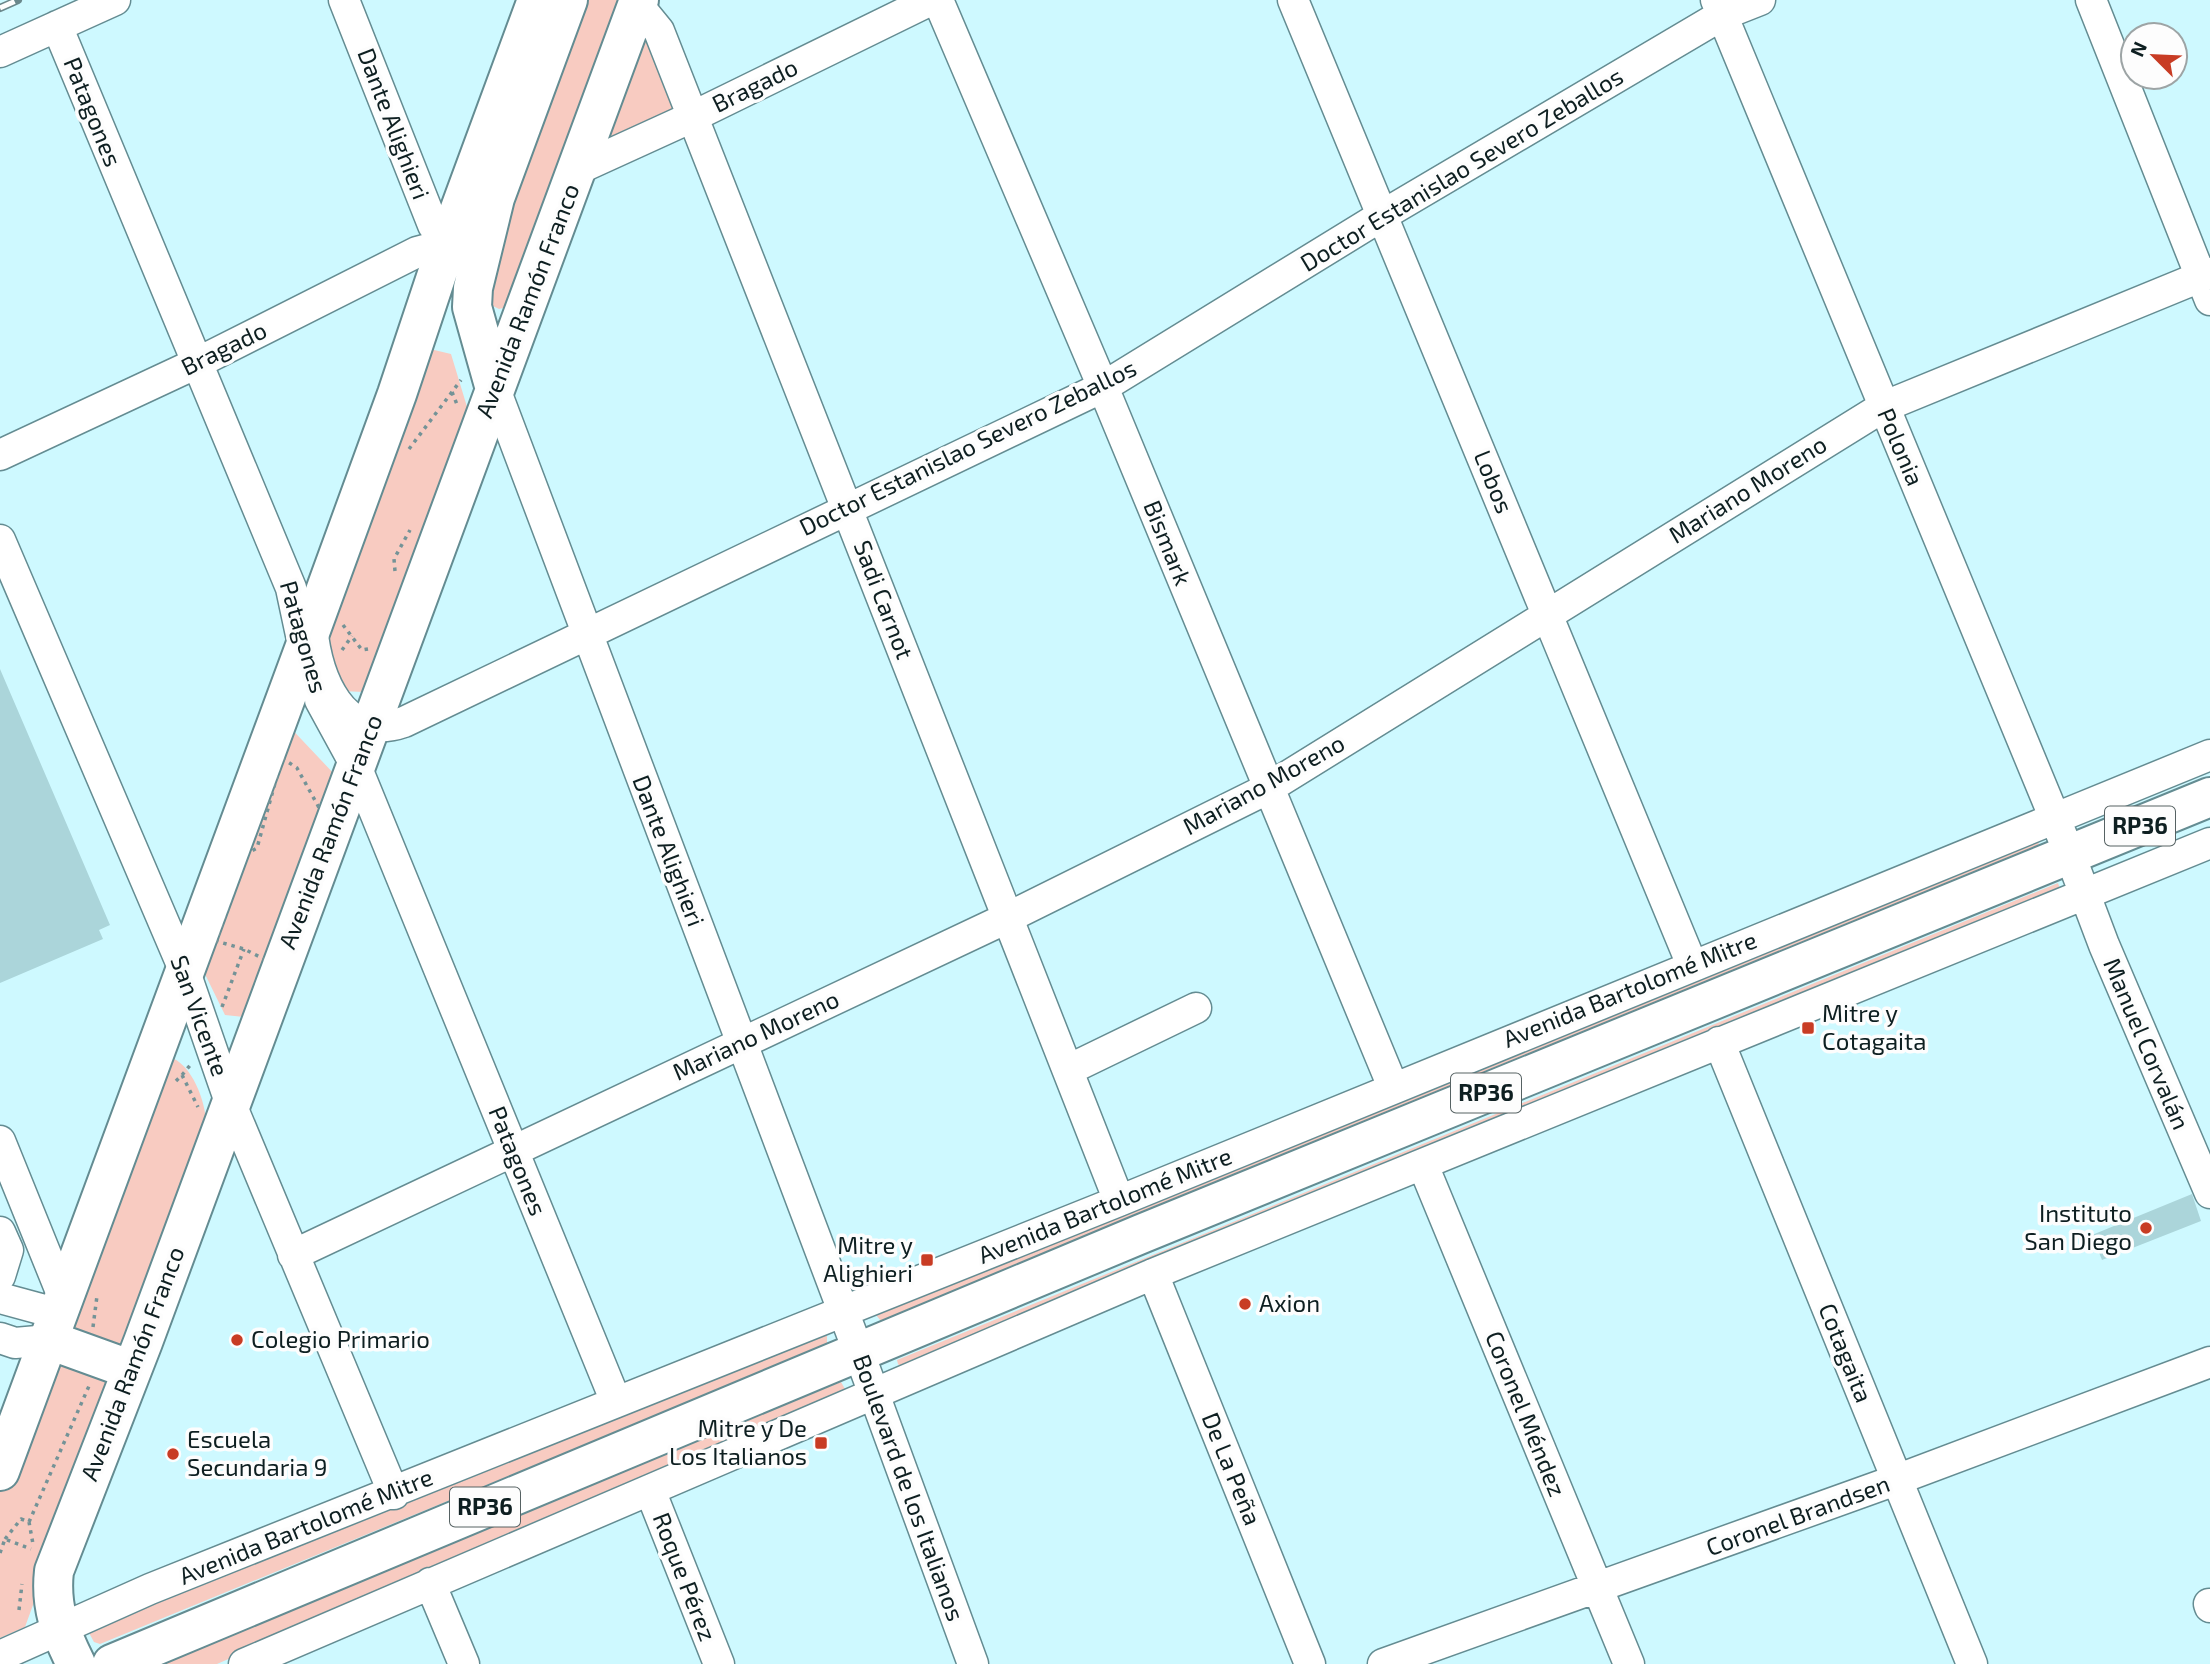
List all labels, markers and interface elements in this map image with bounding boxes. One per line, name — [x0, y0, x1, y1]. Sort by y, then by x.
north arrow — [2119, 21, 2189, 91]
text: N — [2125, 38, 2151, 60]
street label: Dante Alighieri — [352, 44, 437, 203]
street label: Patagones — [58, 52, 128, 170]
street label: Bragado — [707, 52, 802, 118]
street label: Doctor Estanislao Severo Zeballos — [1295, 61, 1628, 277]
street label: Avenida Ramón Franco — [469, 179, 585, 422]
street label: Bragado — [176, 315, 271, 381]
street label: Doctor Estanislao Severo Zeballos — [794, 352, 1141, 541]
street label: Polonia — [1872, 403, 1931, 490]
street label: Mariano Moreno — [1663, 429, 1831, 549]
street label: Lobos — [1469, 446, 1520, 517]
street label: Bismark — [1138, 496, 1199, 589]
street label: Sadi Carnot — [848, 536, 920, 663]
street label: Patagones — [275, 577, 334, 696]
street label: Avenida Ramón Franco — [272, 710, 388, 953]
street label: Mariano Moreno — [1177, 727, 1349, 840]
street label: Dante Alighieri — [627, 771, 712, 930]
road number: RP36 — [2105, 806, 2175, 846]
street label: Avenida Bartolomé Mitre — [1498, 924, 1760, 1053]
street label: San Vicente — [165, 951, 236, 1080]
street label: Manuel Corvalán — [2098, 953, 2197, 1134]
street label: Mariano Moreno — [668, 983, 843, 1086]
place label: Mitre y Cotagaita — [1822, 998, 1926, 1055]
marker: Mitre y Cotagaita — [1800, 1020, 1816, 1036]
road number: RP36 — [1451, 1074, 1521, 1112]
street label: Patagones — [483, 1101, 553, 1219]
street label: Avenida Bartolomé Mitre — [973, 1140, 1235, 1269]
place label: Instituto San Diego — [2024, 1198, 2132, 1255]
marker: Instituto San Diego — [2138, 1220, 2154, 1236]
place label: Mitre y Alighieri — [823, 1230, 913, 1287]
street label: Avenida Ramón Franco — [74, 1242, 190, 1485]
marker: Mitre y Alighieri — [919, 1252, 935, 1268]
place label: Axion — [1259, 1288, 1320, 1317]
marker: Axion — [1237, 1296, 1253, 1312]
street label: Cotagaita — [1813, 1299, 1879, 1406]
place label: Colegio Primario — [251, 1324, 430, 1353]
street label: Coronel Méndez — [1480, 1327, 1573, 1500]
marker: Colegio Primario — [229, 1332, 245, 1348]
street label: Boulevard de los Italianos — [848, 1350, 971, 1625]
street label: De La Peña — [1197, 1408, 1268, 1529]
place label: Mitre y De Los Italianos — [669, 1413, 807, 1470]
place label: Escuela Secundaria 9 — [187, 1424, 327, 1481]
marker: Mitre y De Los Italianos — [813, 1435, 829, 1451]
marker: Escuela Secundaria 9 — [165, 1446, 181, 1462]
street label: Avenida Bartolomé Mitre — [174, 1461, 436, 1590]
street label: Coronel Brandsen — [1702, 1468, 1893, 1561]
road number: RP36 — [450, 1488, 520, 1526]
street label: Roque Pérez — [648, 1508, 723, 1645]

